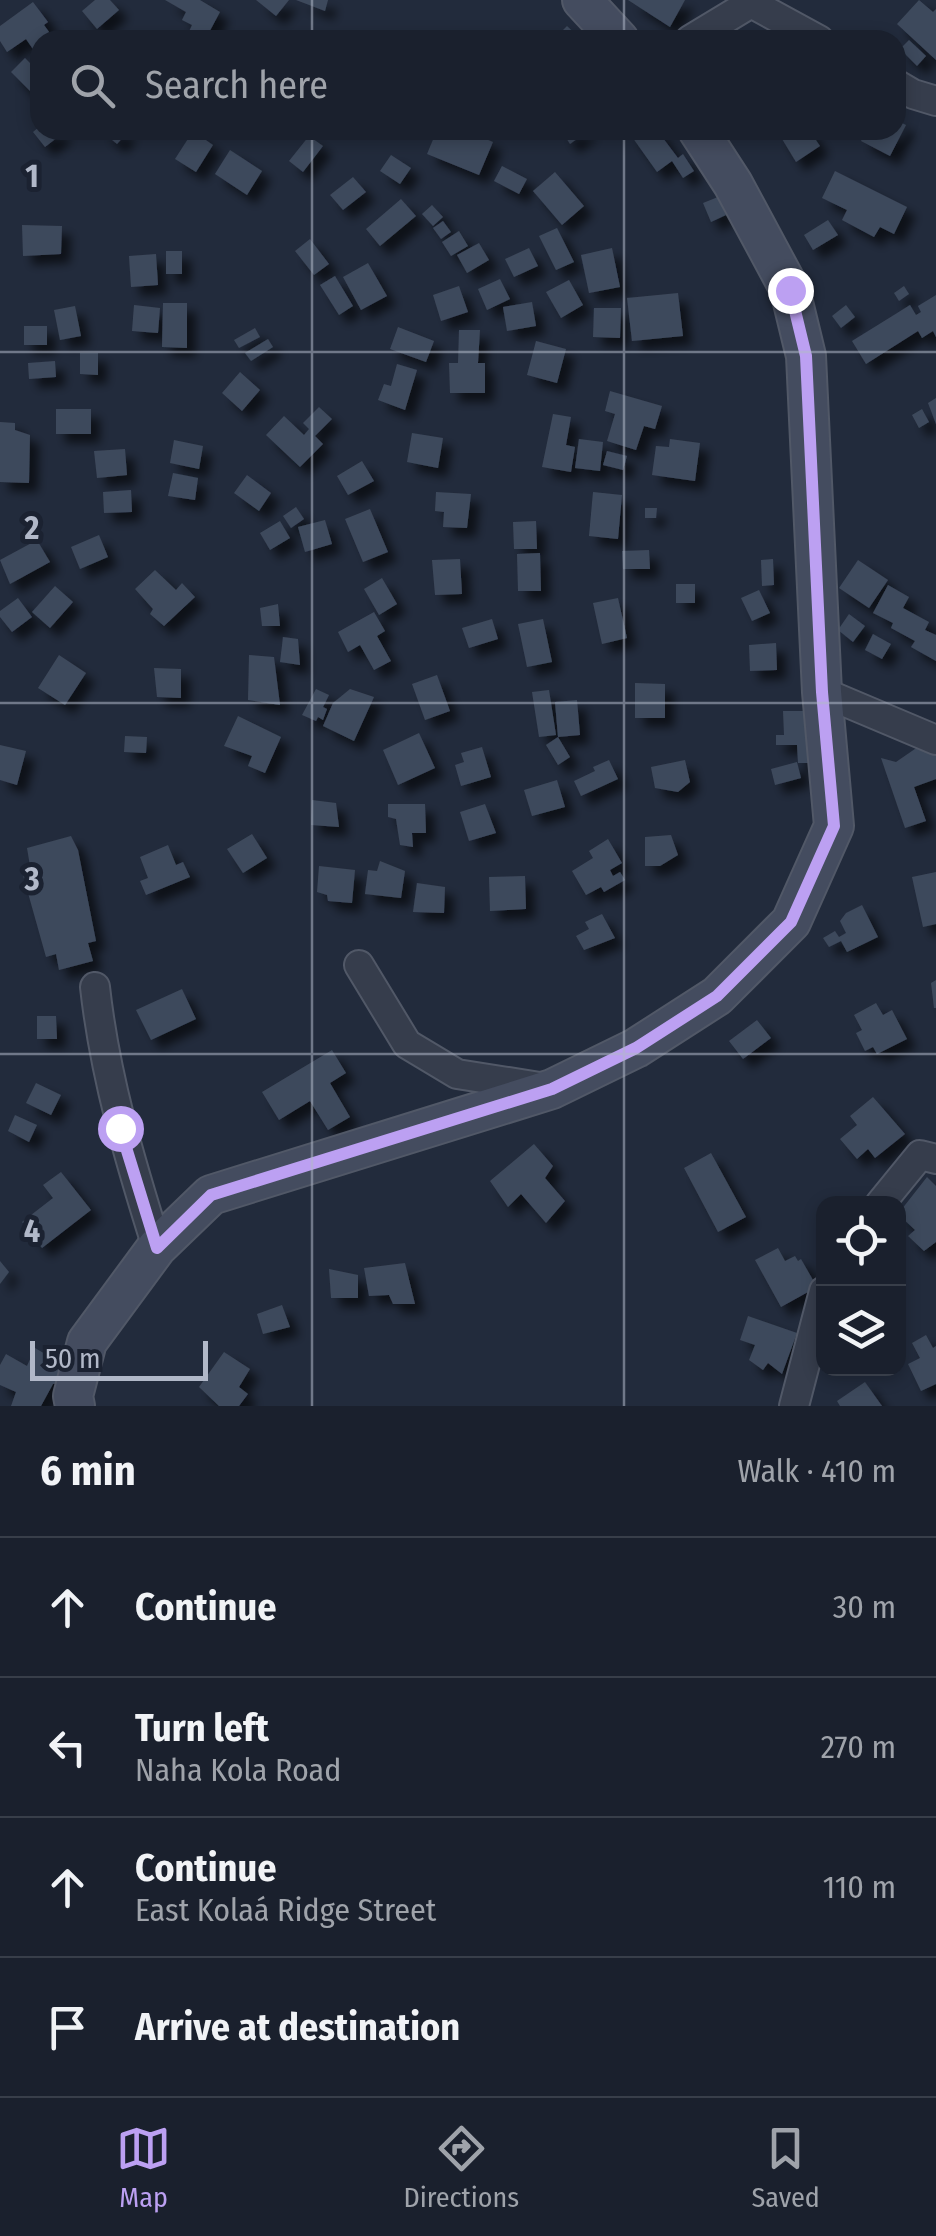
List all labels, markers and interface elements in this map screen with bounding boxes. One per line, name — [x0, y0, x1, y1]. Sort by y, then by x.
search box — [30, 30, 906, 140]
icon: search — [65, 58, 120, 113]
text: Search here — [145, 62, 328, 108]
text: 1 — [25, 157, 39, 195]
route end — [768, 268, 814, 314]
text: 2 — [24, 509, 40, 547]
text: 3 — [23, 860, 40, 898]
route start — [98, 1106, 144, 1152]
map controls — [816, 1196, 906, 1376]
button: locate — [816, 1196, 906, 1286]
text: 4 — [24, 1212, 40, 1250]
button: layers — [816, 1286, 906, 1376]
scale bar — [30, 1336, 208, 1380]
text: 50 m — [45, 1342, 101, 1375]
text: 6 min — [40, 1446, 136, 1496]
text: Walk · 410 m — [737, 1452, 896, 1490]
icon: ahead — [40, 1580, 95, 1635]
text: Continue — [135, 1584, 276, 1630]
text: 30 m — [833, 1588, 896, 1626]
text: Turn left — [135, 1705, 269, 1751]
icon: left — [40, 1720, 95, 1775]
text: 270 m — [821, 1728, 896, 1766]
text: Naha Kola Road — [135, 1751, 341, 1789]
text: Continue — [135, 1845, 276, 1891]
icon: ahead — [40, 1860, 95, 1915]
text: 110 m — [823, 1868, 896, 1906]
text: East Kolaá Ridge Street — [135, 1891, 436, 1929]
icon: arrive — [40, 2000, 95, 2055]
text: Arrive at destination — [135, 2004, 460, 2050]
tab: Map — [116, 2121, 171, 2214]
tab: Directions — [403, 2121, 519, 2214]
tab: Saved — [751, 2121, 820, 2214]

